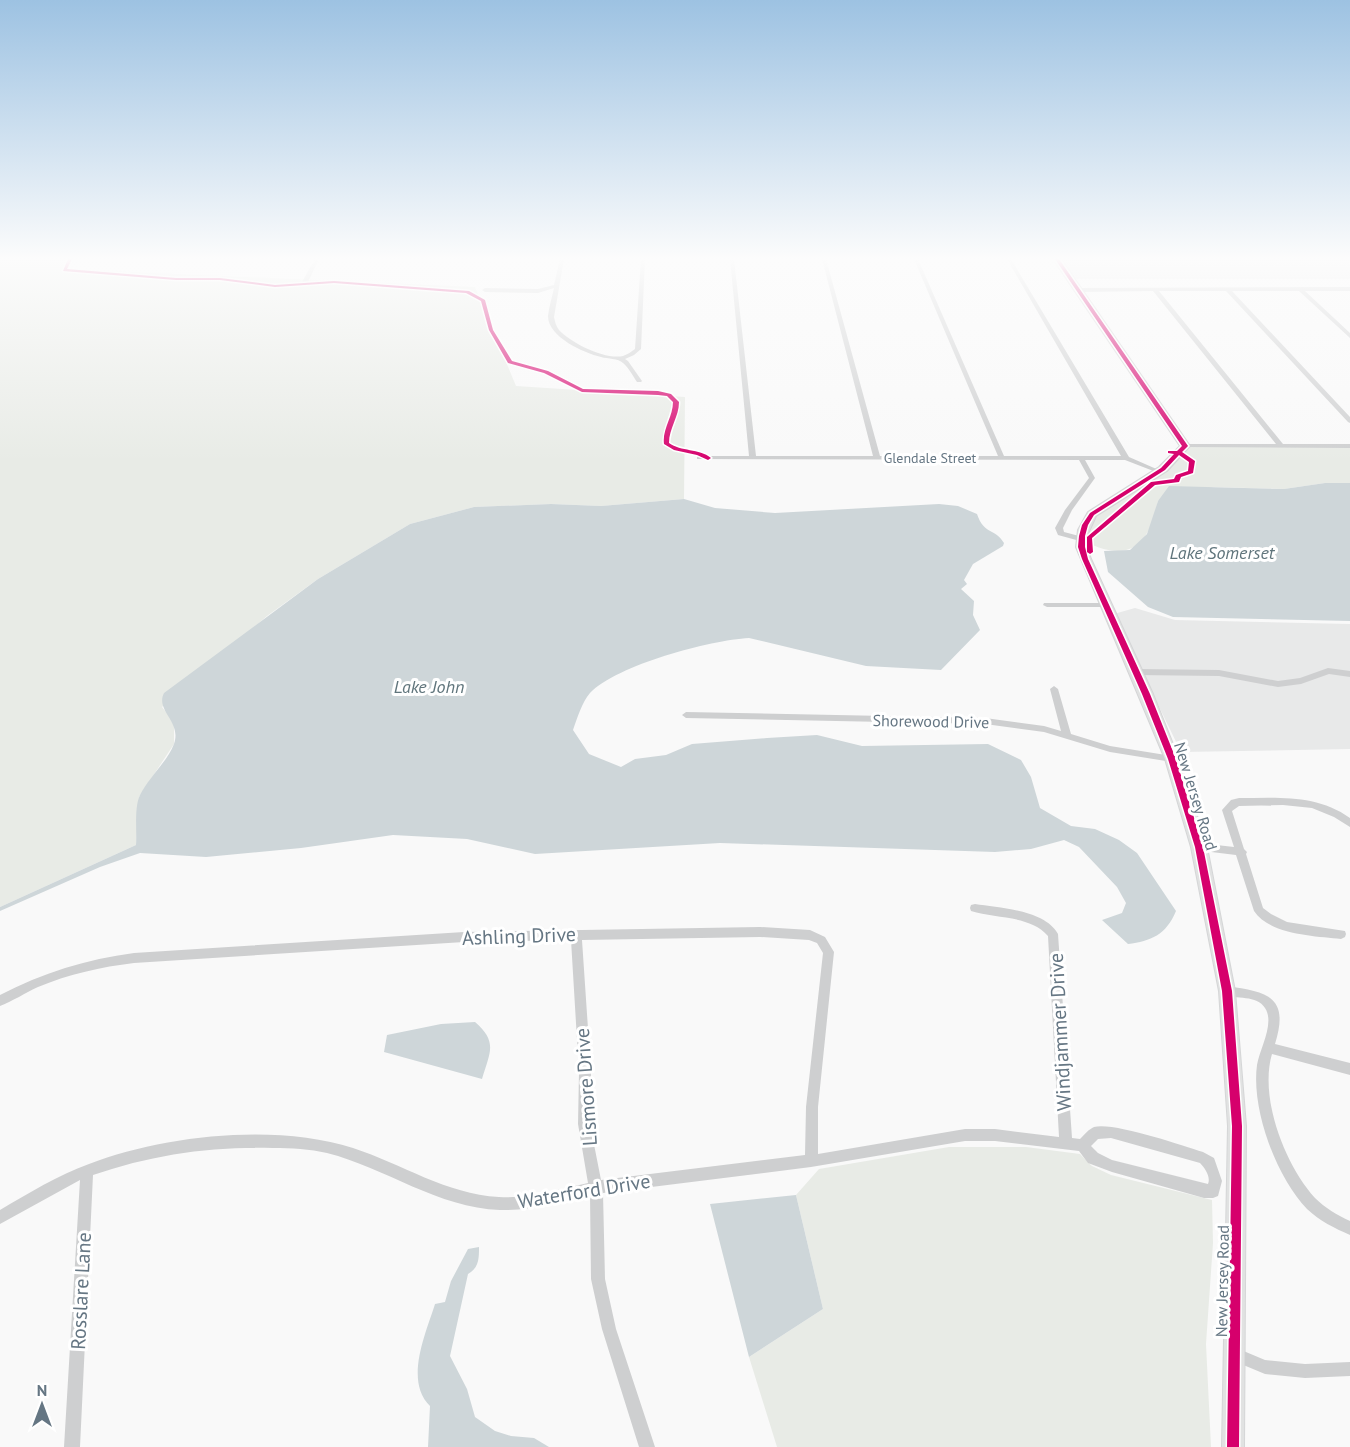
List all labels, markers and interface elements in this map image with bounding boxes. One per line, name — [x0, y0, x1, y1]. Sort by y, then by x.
street label: Glendale Street — [884, 449, 977, 467]
water label: Lake Somerset — [1170, 541, 1276, 564]
water label: Lake John — [394, 675, 464, 698]
street label: Shorewood Drive — [872, 710, 990, 732]
street label: New Jersey Road — [1170, 739, 1222, 853]
street label: Ashling Drive — [462, 921, 576, 951]
street label: Windjammer Drive — [1043, 952, 1077, 1112]
street label: Lismore Drive — [569, 1027, 603, 1147]
street label: Waterford Drive — [516, 1168, 652, 1214]
street label: New Jersey Road — [1211, 1225, 1233, 1337]
street label: Rosslare Lane — [65, 1232, 97, 1350]
north arrow — [12, 1375, 72, 1435]
text: N — [37, 1380, 47, 1400]

